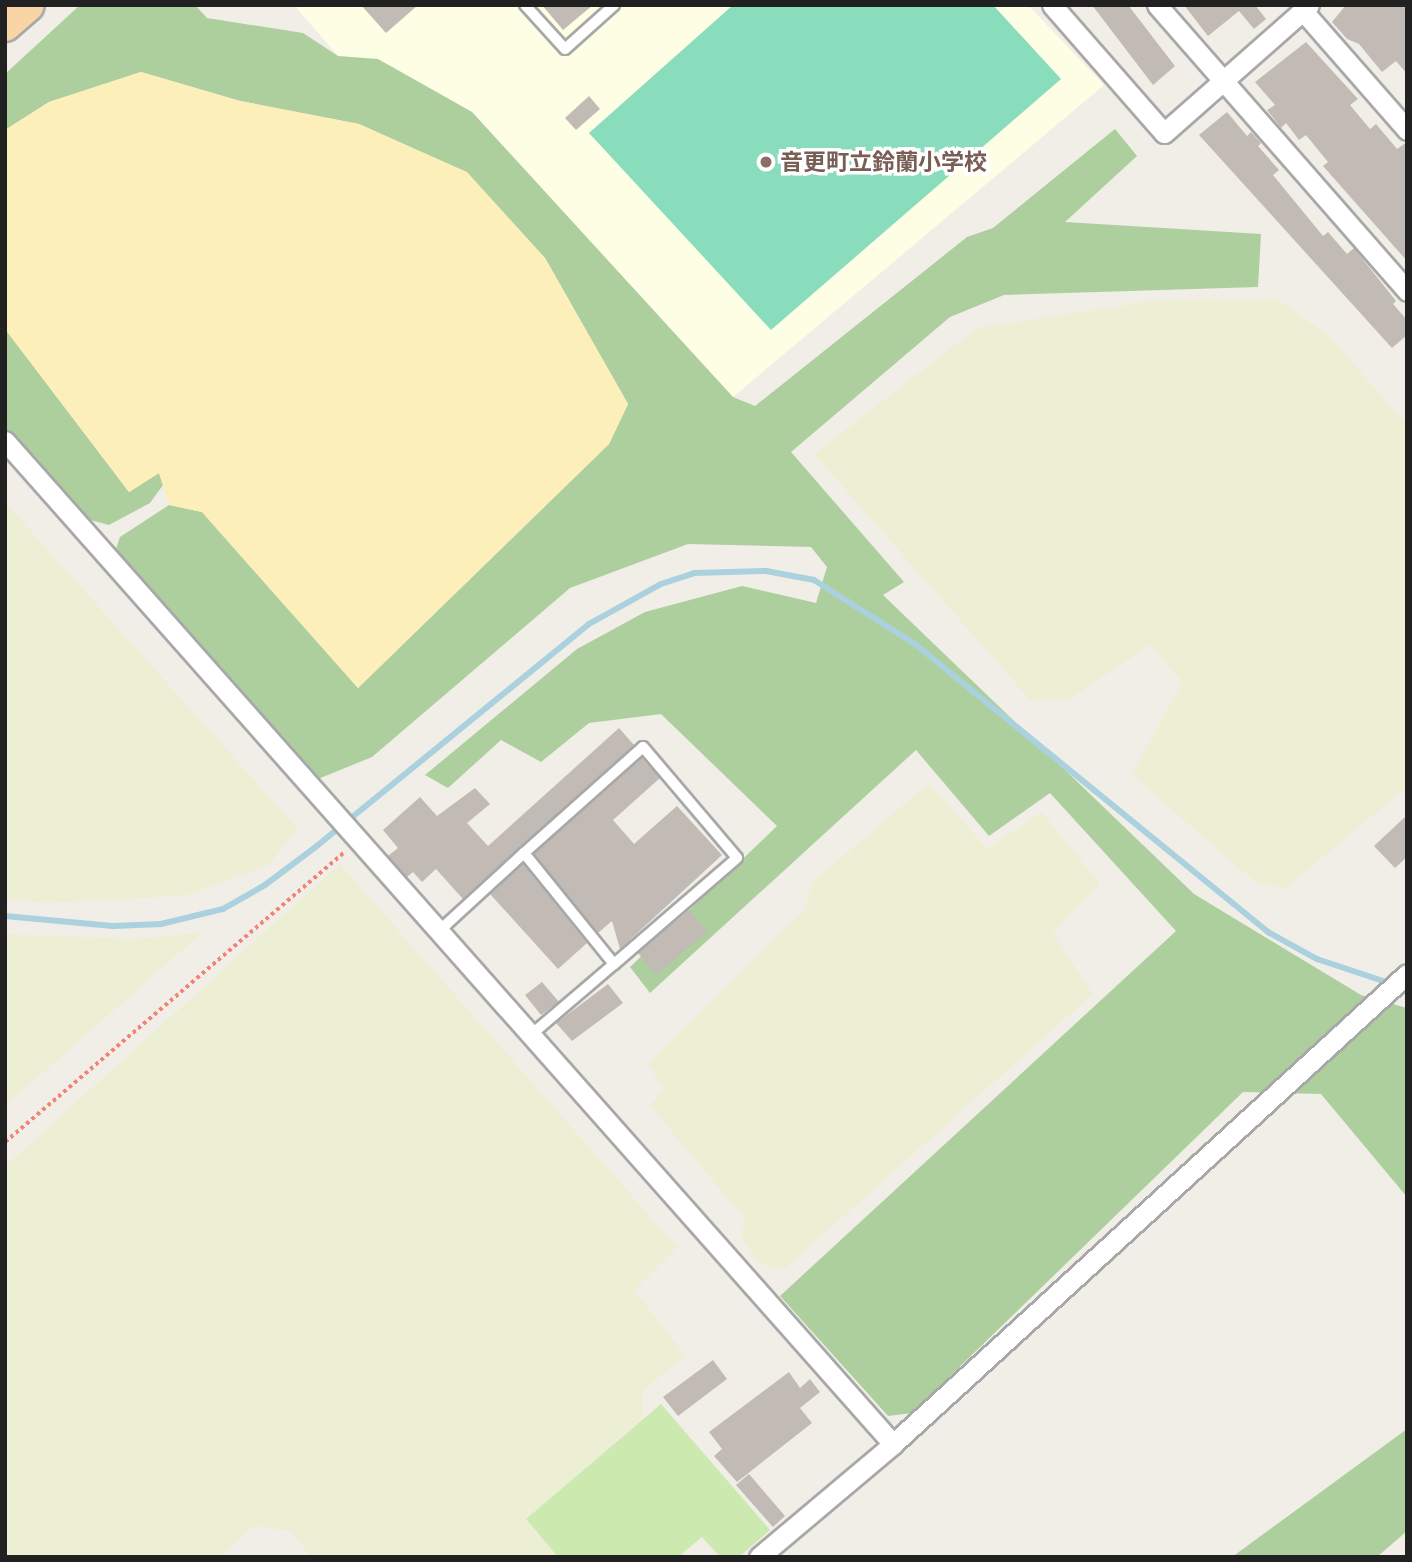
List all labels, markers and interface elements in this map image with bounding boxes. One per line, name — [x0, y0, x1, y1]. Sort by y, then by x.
place label: 音更町立鈴蘭小学校 — [780, 148, 987, 176]
marker: 音更町立鈴蘭小学校 — [758, 154, 774, 170]

